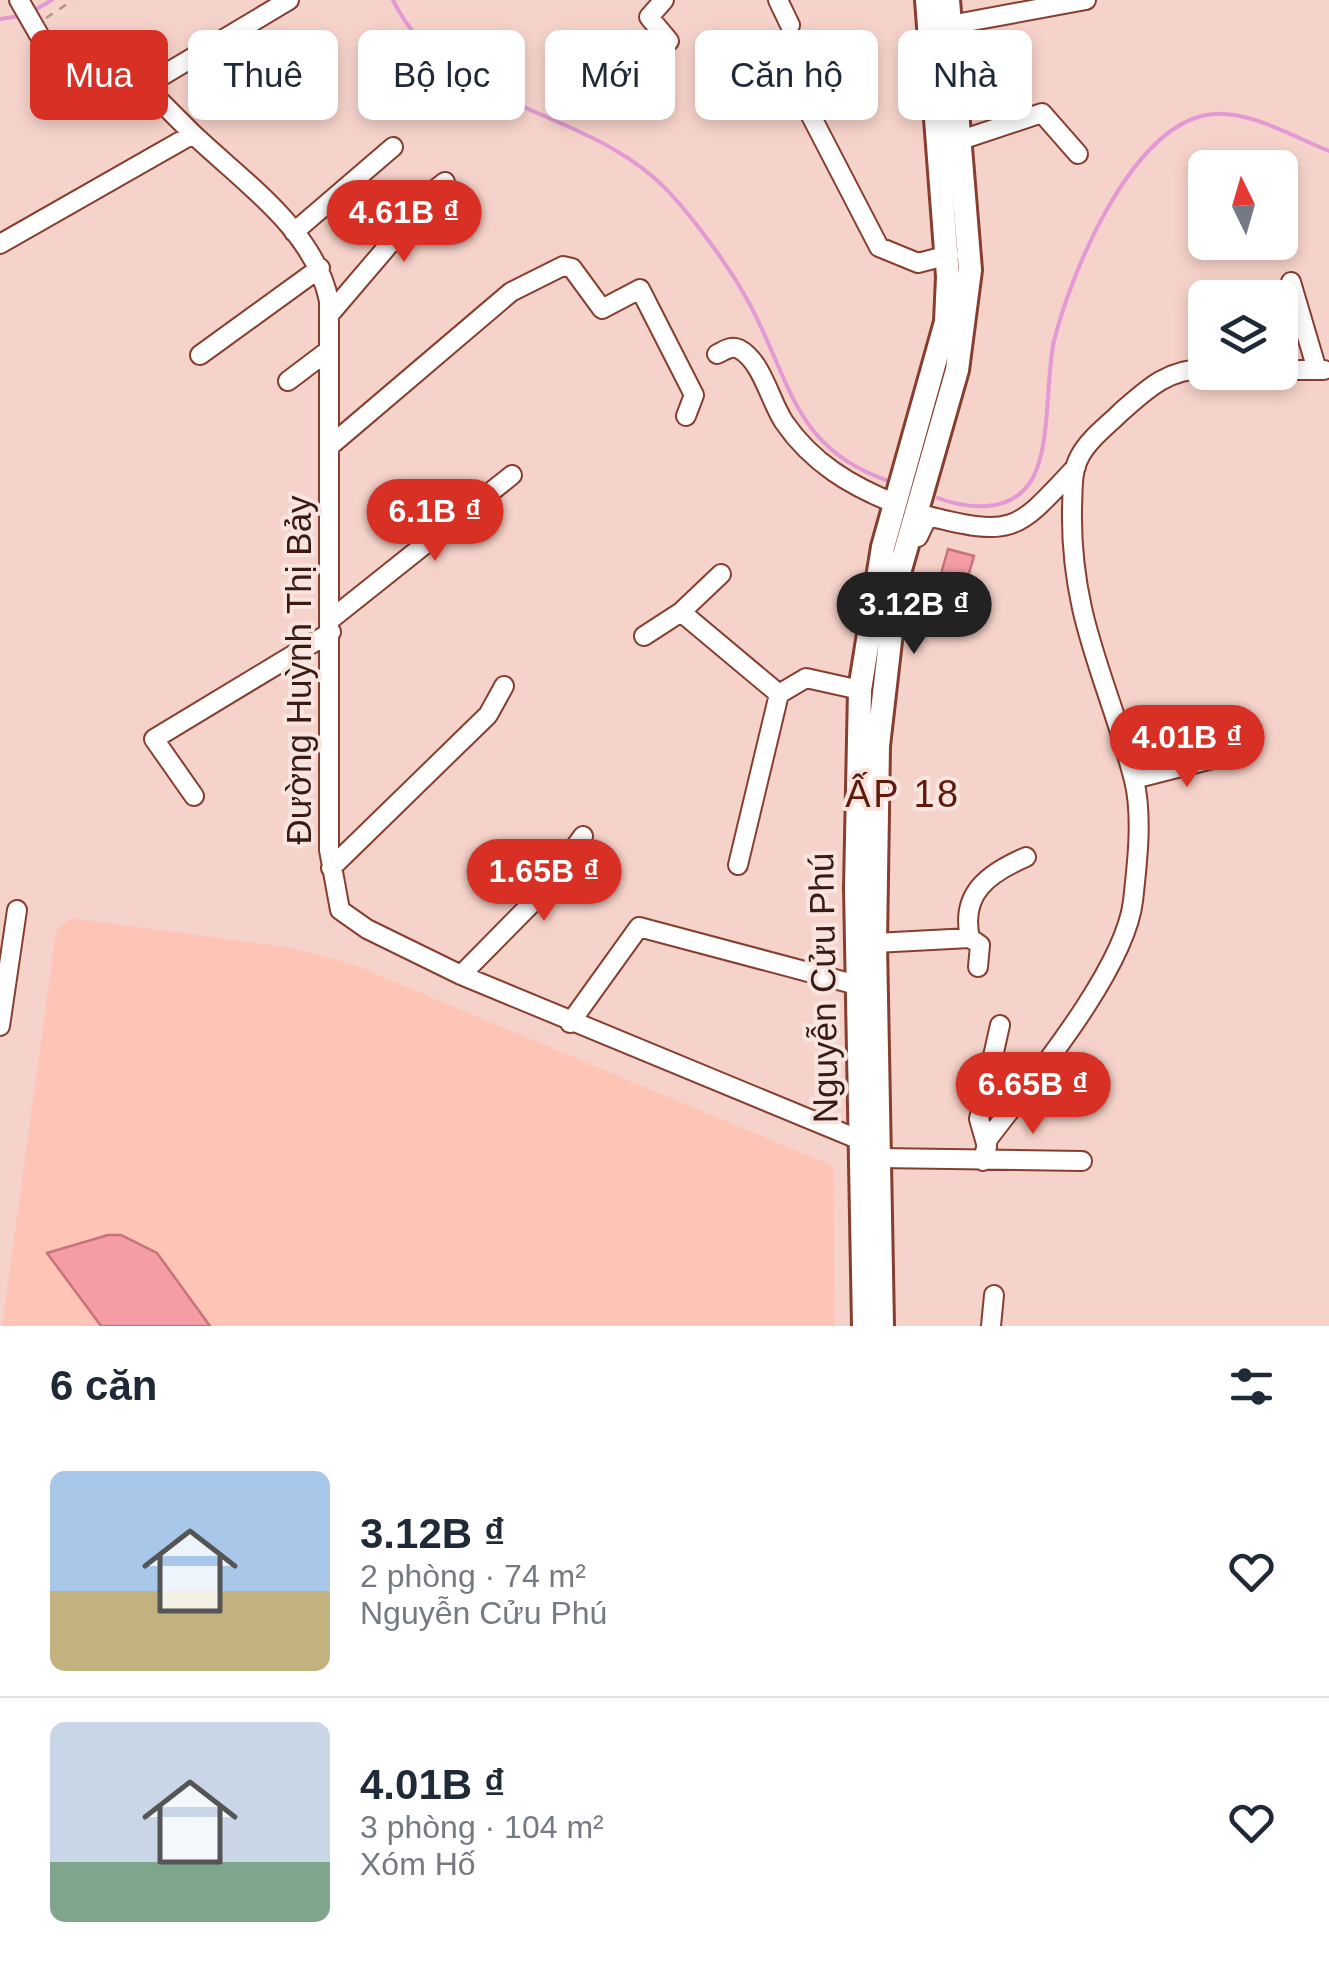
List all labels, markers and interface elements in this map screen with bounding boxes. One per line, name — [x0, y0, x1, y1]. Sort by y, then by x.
chip: Mua — [30, 30, 168, 120]
chip: Thuê — [188, 30, 338, 120]
chip: Bộ lọc — [358, 30, 525, 120]
chip: Mới — [545, 30, 675, 120]
chip: Căn hộ — [695, 30, 878, 120]
chip: Nhà — [898, 30, 1032, 120]
north arrow — [1188, 150, 1298, 260]
map controls — [1188, 150, 1298, 390]
pin: 4.61B ₫ — [312, 180, 496, 265]
text: 4.61B ₫ — [349, 194, 459, 230]
button: layers — [1188, 280, 1298, 390]
pin: 6.1B ₫ — [354, 479, 516, 564]
text: 6.1B ₫ — [389, 493, 481, 529]
street label: Đường Huỳnh Thị Bảy — [279, 495, 318, 845]
pin: 3.12B ₫ — [822, 572, 1006, 657]
text: 3.12B ₫ — [859, 586, 969, 622]
pin: 4.01B ₫ — [1095, 705, 1279, 790]
text: 4.01B ₫ — [1132, 719, 1242, 755]
district label: ẤP 18 — [845, 772, 961, 815]
pin: 1.65B ₫ — [452, 839, 636, 924]
street label: Nguyễn Cửu Phú — [801, 852, 845, 1124]
text: 1.65B ₫ — [489, 853, 599, 889]
pin: 6.65B ₫ — [941, 1052, 1125, 1137]
text: 6.65B ₫ — [978, 1066, 1088, 1102]
icon: filters — [1224, 1359, 1279, 1414]
text: 6 căn — [50, 1362, 157, 1409]
text: 3.12B ₫ — [360, 1510, 505, 1557]
icon: home — [130, 1511, 250, 1631]
icon: heart — [1224, 1544, 1279, 1599]
text: 2 phòng · 74 m² — [360, 1558, 586, 1594]
text: Nguyễn Cửu Phú — [360, 1595, 607, 1631]
text: 4.01B ₫ — [360, 1761, 505, 1808]
icon: home — [130, 1762, 250, 1882]
icon: heart — [1224, 1795, 1279, 1850]
text: 3 phòng · 104 m² — [360, 1809, 604, 1845]
text: Xóm Hố — [360, 1846, 476, 1882]

